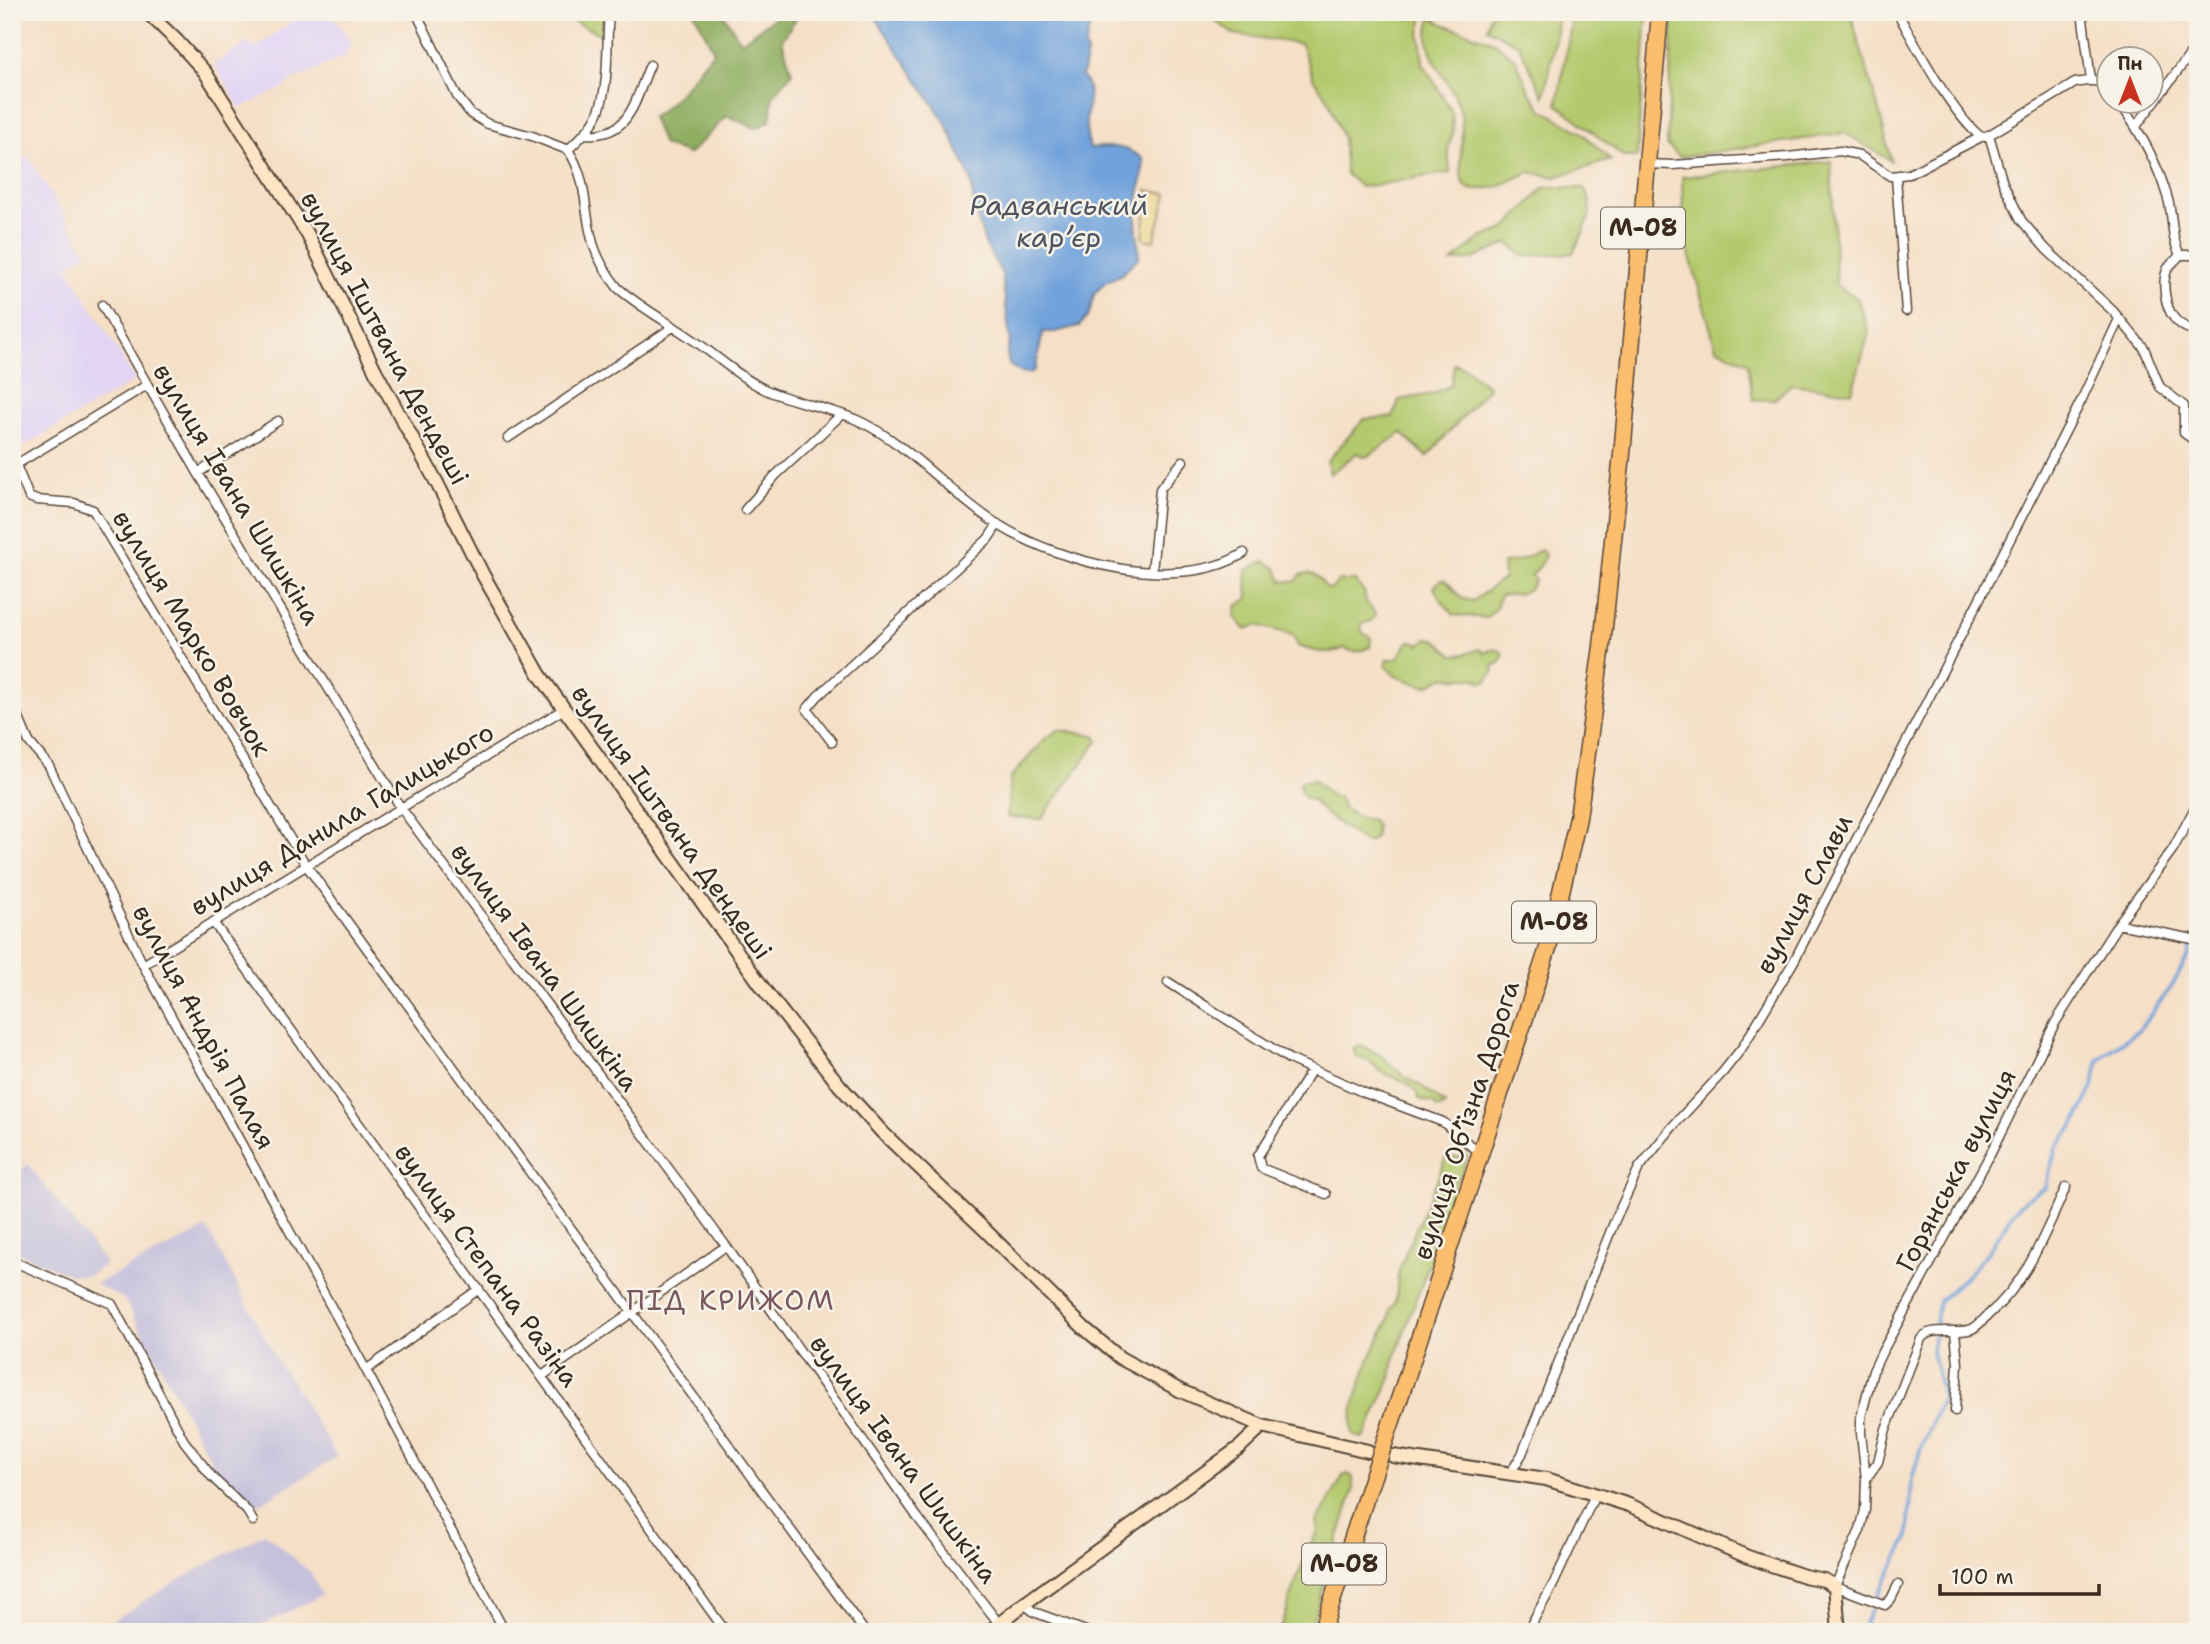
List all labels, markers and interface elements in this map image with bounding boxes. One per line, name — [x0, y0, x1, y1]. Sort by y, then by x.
north arrow — [2094, 46, 2164, 116]
text: Пн — [2117, 51, 2143, 76]
street label: вулиця Іштвана Дендеші — [293, 185, 478, 491]
water label: Радванський карʼєр — [970, 186, 1148, 256]
road number: М-08 — [1601, 208, 1685, 248]
street label: вулиця Івана Шишкіна — [145, 356, 330, 631]
street label: вулиця Марко Вовчок — [105, 503, 280, 763]
street label: вулиця Іштвана Дендеші — [564, 677, 781, 966]
street label: вулиця Данила Галицького — [183, 714, 500, 923]
street label: вулиця Слави — [1747, 808, 1860, 980]
street label: вулиця Івана Шишкіна — [443, 835, 648, 1098]
street label: вулиця Андрія Палая — [125, 898, 284, 1155]
road number: М-08 — [1512, 902, 1596, 942]
street label: вулиця Обʼїзна Дорога — [1404, 976, 1527, 1264]
street label: Горянська вулиця — [1887, 1062, 2024, 1277]
street label: вулиця Степана Разіна — [387, 1136, 588, 1394]
district label: ПІД КРИЖОМ — [626, 1281, 836, 1319]
street label: вулиця Івана Шишкіна — [802, 1327, 1007, 1590]
road number: М-08 — [1302, 1544, 1386, 1584]
scale bar — [1940, 1553, 2100, 1597]
text: 100 m — [1951, 1563, 2014, 1591]

